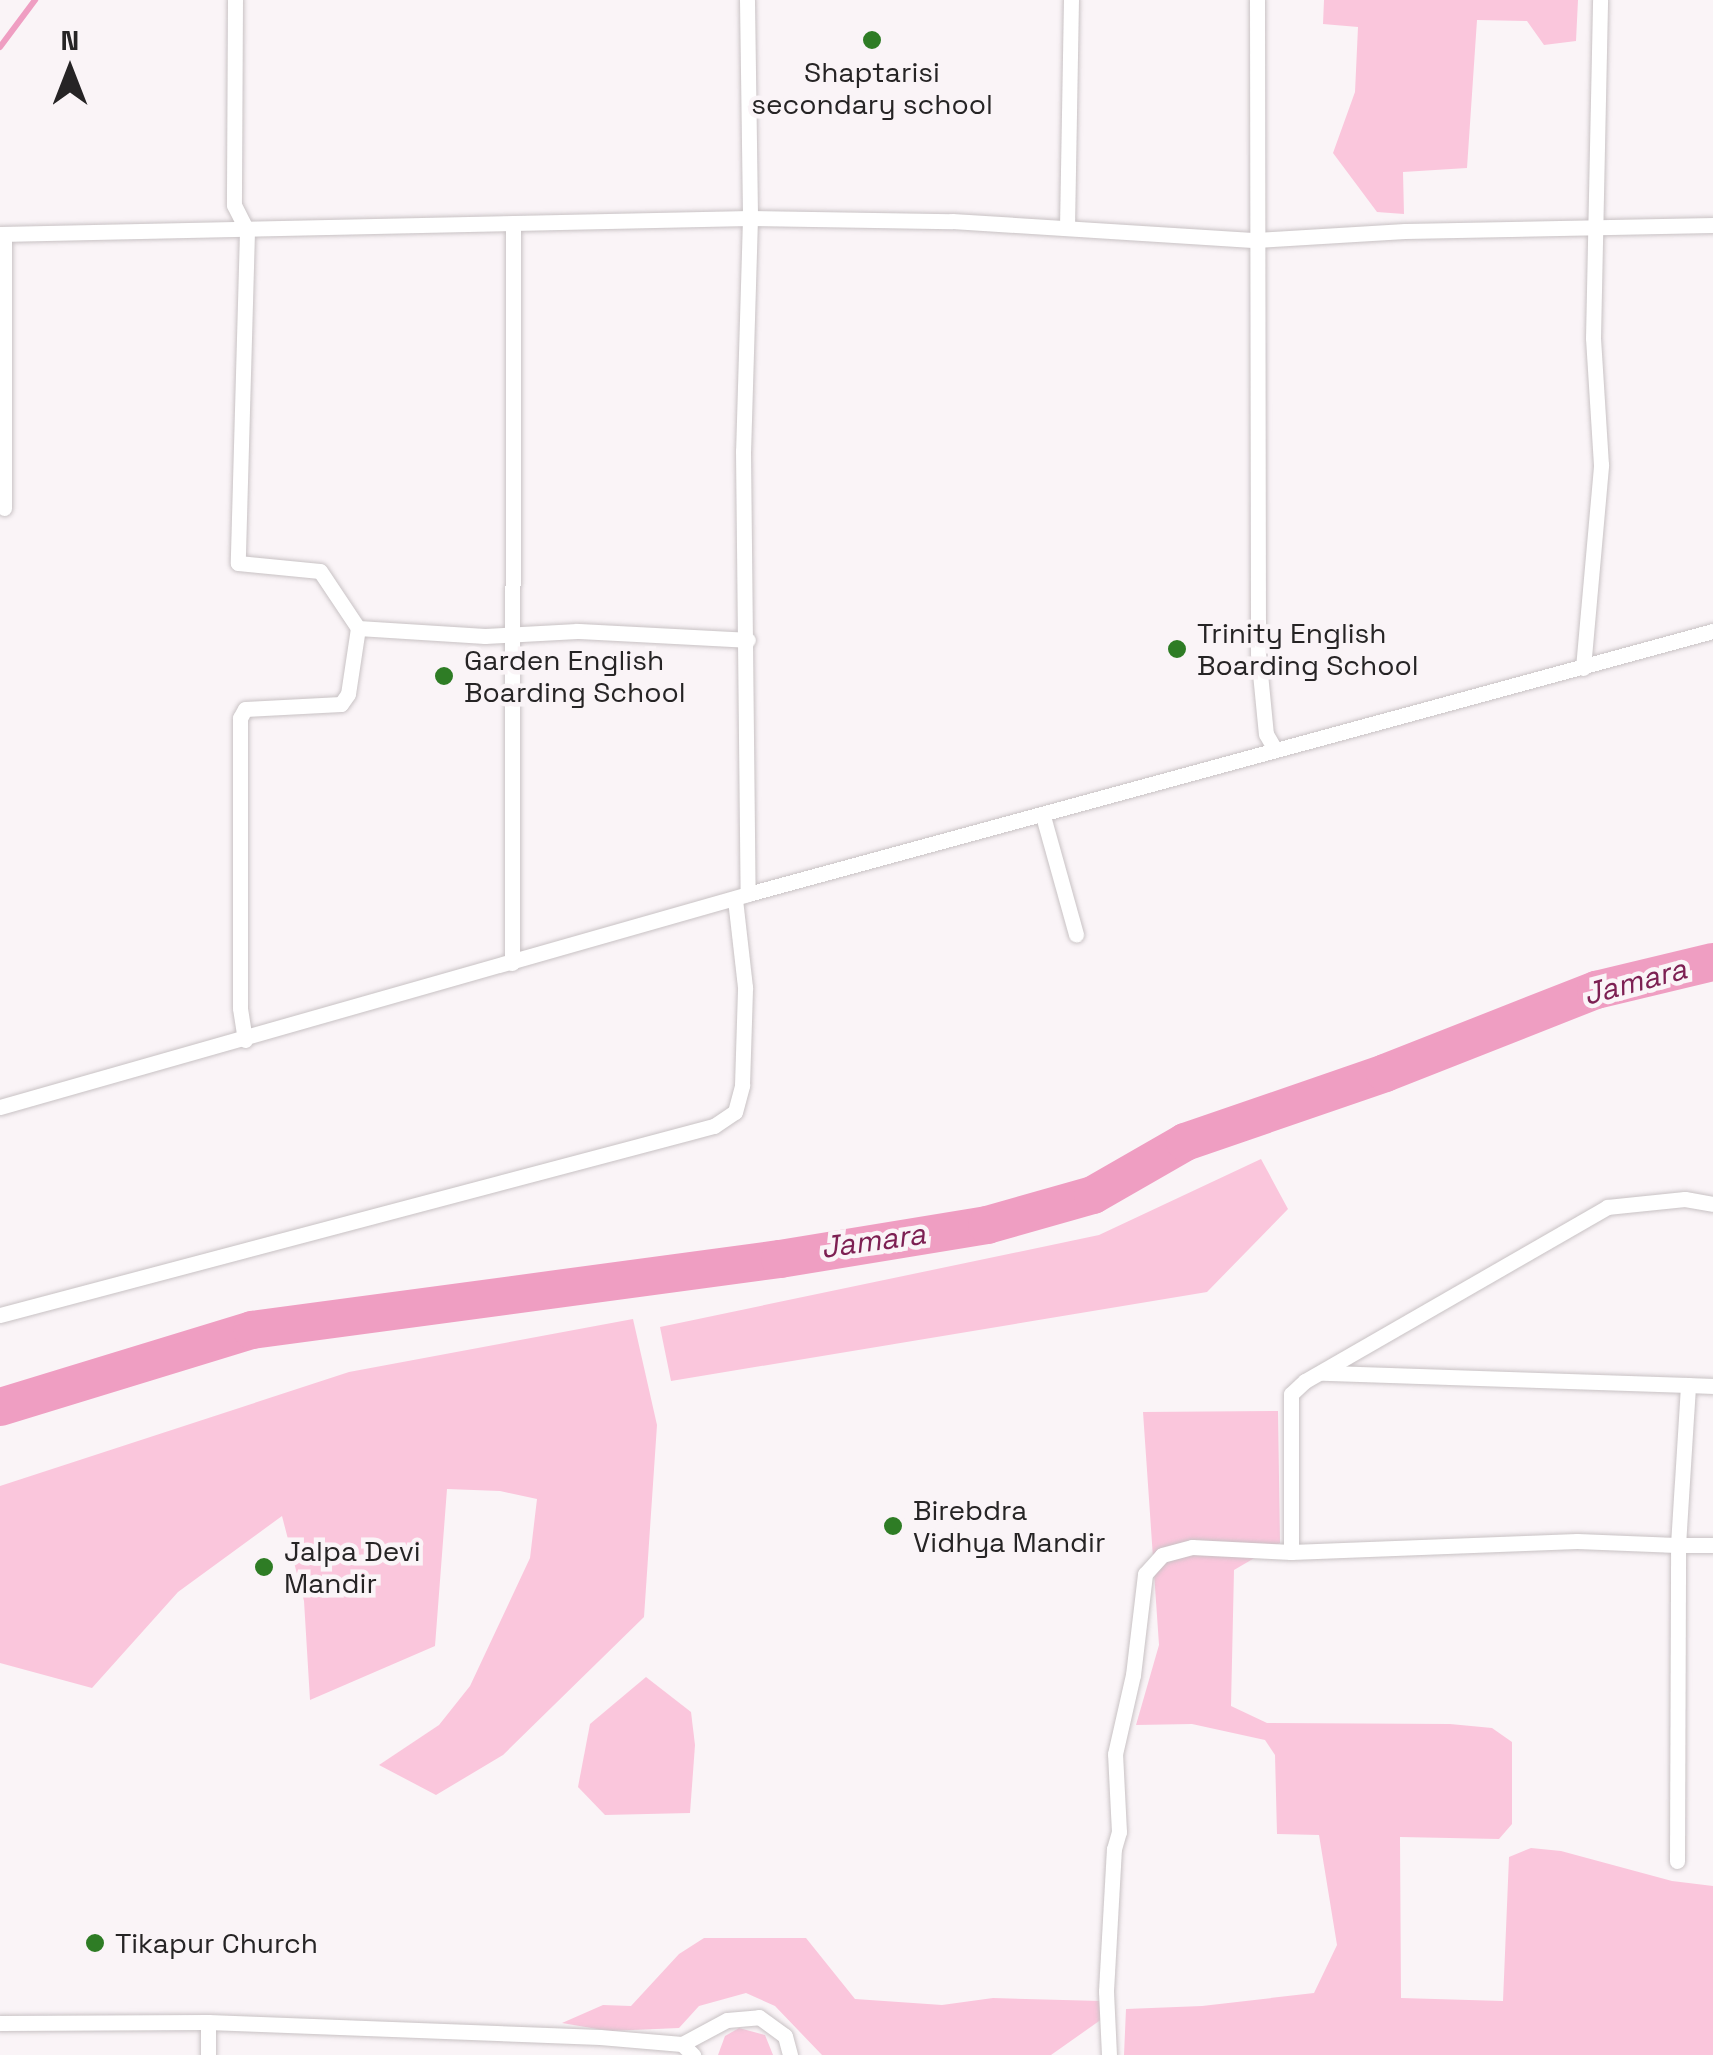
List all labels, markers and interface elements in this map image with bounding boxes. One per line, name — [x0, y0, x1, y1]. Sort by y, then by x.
north arrow — [20, 20, 120, 120]
text: N — [61, 22, 79, 58]
marker: Shaptarisi secondary school — [861, 29, 883, 51]
place label: Shaptarisi secondary school — [751, 55, 993, 121]
place label: Trinity English Boarding School — [1197, 616, 1419, 682]
marker: Trinity English Boarding School — [1166, 638, 1188, 660]
place label: Garden English Boarding School — [464, 643, 686, 709]
marker: Garden English Boarding School — [433, 665, 455, 687]
water label: Jamara — [1579, 951, 1691, 1013]
water label: Jamara — [818, 1216, 928, 1266]
place label: Birebdra Vidhya Mandir — [913, 1493, 1106, 1559]
marker: Birebdra Vidhya Mandir — [882, 1515, 904, 1537]
place label: Jalpa Devi Mandir — [284, 1534, 421, 1600]
marker: Jalpa Devi Mandir — [253, 1556, 275, 1578]
place label: Tikapur Church — [115, 1926, 318, 1960]
marker: Tikapur Church — [84, 1932, 106, 1954]

